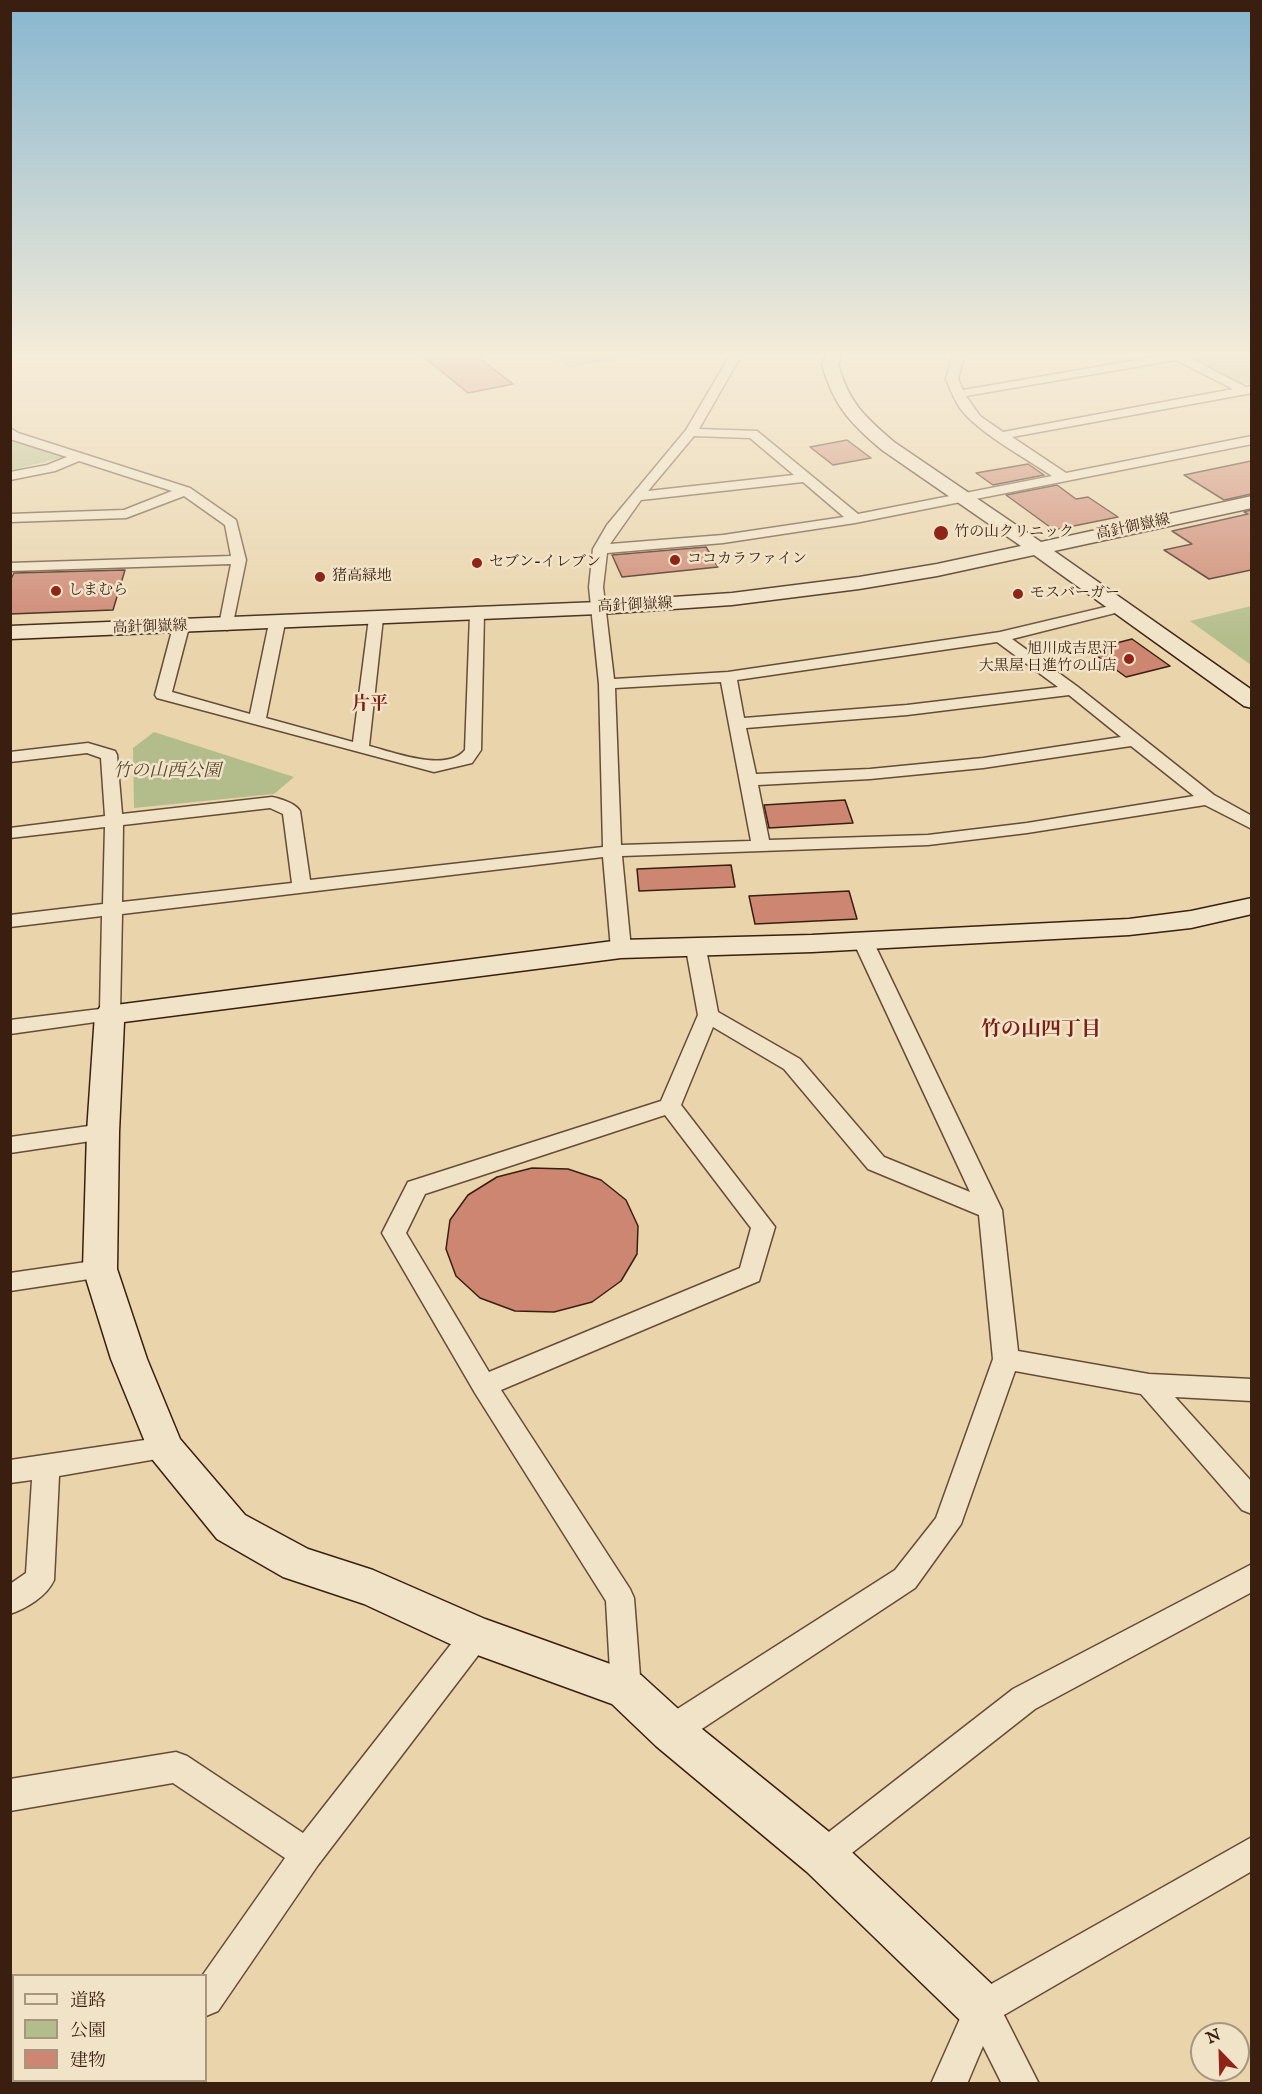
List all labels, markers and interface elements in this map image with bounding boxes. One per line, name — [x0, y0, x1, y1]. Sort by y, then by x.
street label: 高針御嶽線 — [1094, 511, 1172, 545]
marker: 竹の山クリニック — [932, 524, 950, 542]
place label: 竹の山クリニック — [954, 524, 1074, 542]
place label: ココカラファイン — [687, 551, 807, 569]
marker: ココカラファイン — [668, 553, 682, 567]
place label: セブン-イレブン — [489, 554, 601, 572]
marker: セブン-イレブン — [470, 556, 484, 570]
place label: 猪高緑地 — [332, 568, 392, 586]
marker: 猪高緑地 — [313, 570, 327, 584]
place label: しまむら — [68, 582, 128, 600]
marker: しまむら — [49, 584, 63, 598]
place label: モスバーガー — [1030, 585, 1120, 603]
marker: モスバーガー — [1011, 587, 1025, 601]
street label: 高針御嶽線 — [597, 595, 673, 617]
street label: 高針御嶽線 — [112, 618, 188, 638]
place label: 旭川成吉思汗 大黒屋 日進竹の山店 — [979, 641, 1117, 676]
marker: 旭川成吉思汗 大黒屋 日進竹の山店 — [1122, 652, 1136, 666]
district label: 片平 — [352, 694, 388, 716]
park label: 竹の山西公園 — [113, 761, 221, 783]
district label: 竹の山四丁目 — [981, 1019, 1101, 1043]
legend — [12, 1974, 207, 2082]
text: 道路 — [70, 1990, 106, 2013]
text: 公園 — [70, 2020, 106, 2043]
north arrow — [1190, 2022, 1250, 2082]
text: N — [1203, 2025, 1224, 2049]
text: 建物 — [70, 2050, 106, 2073]

